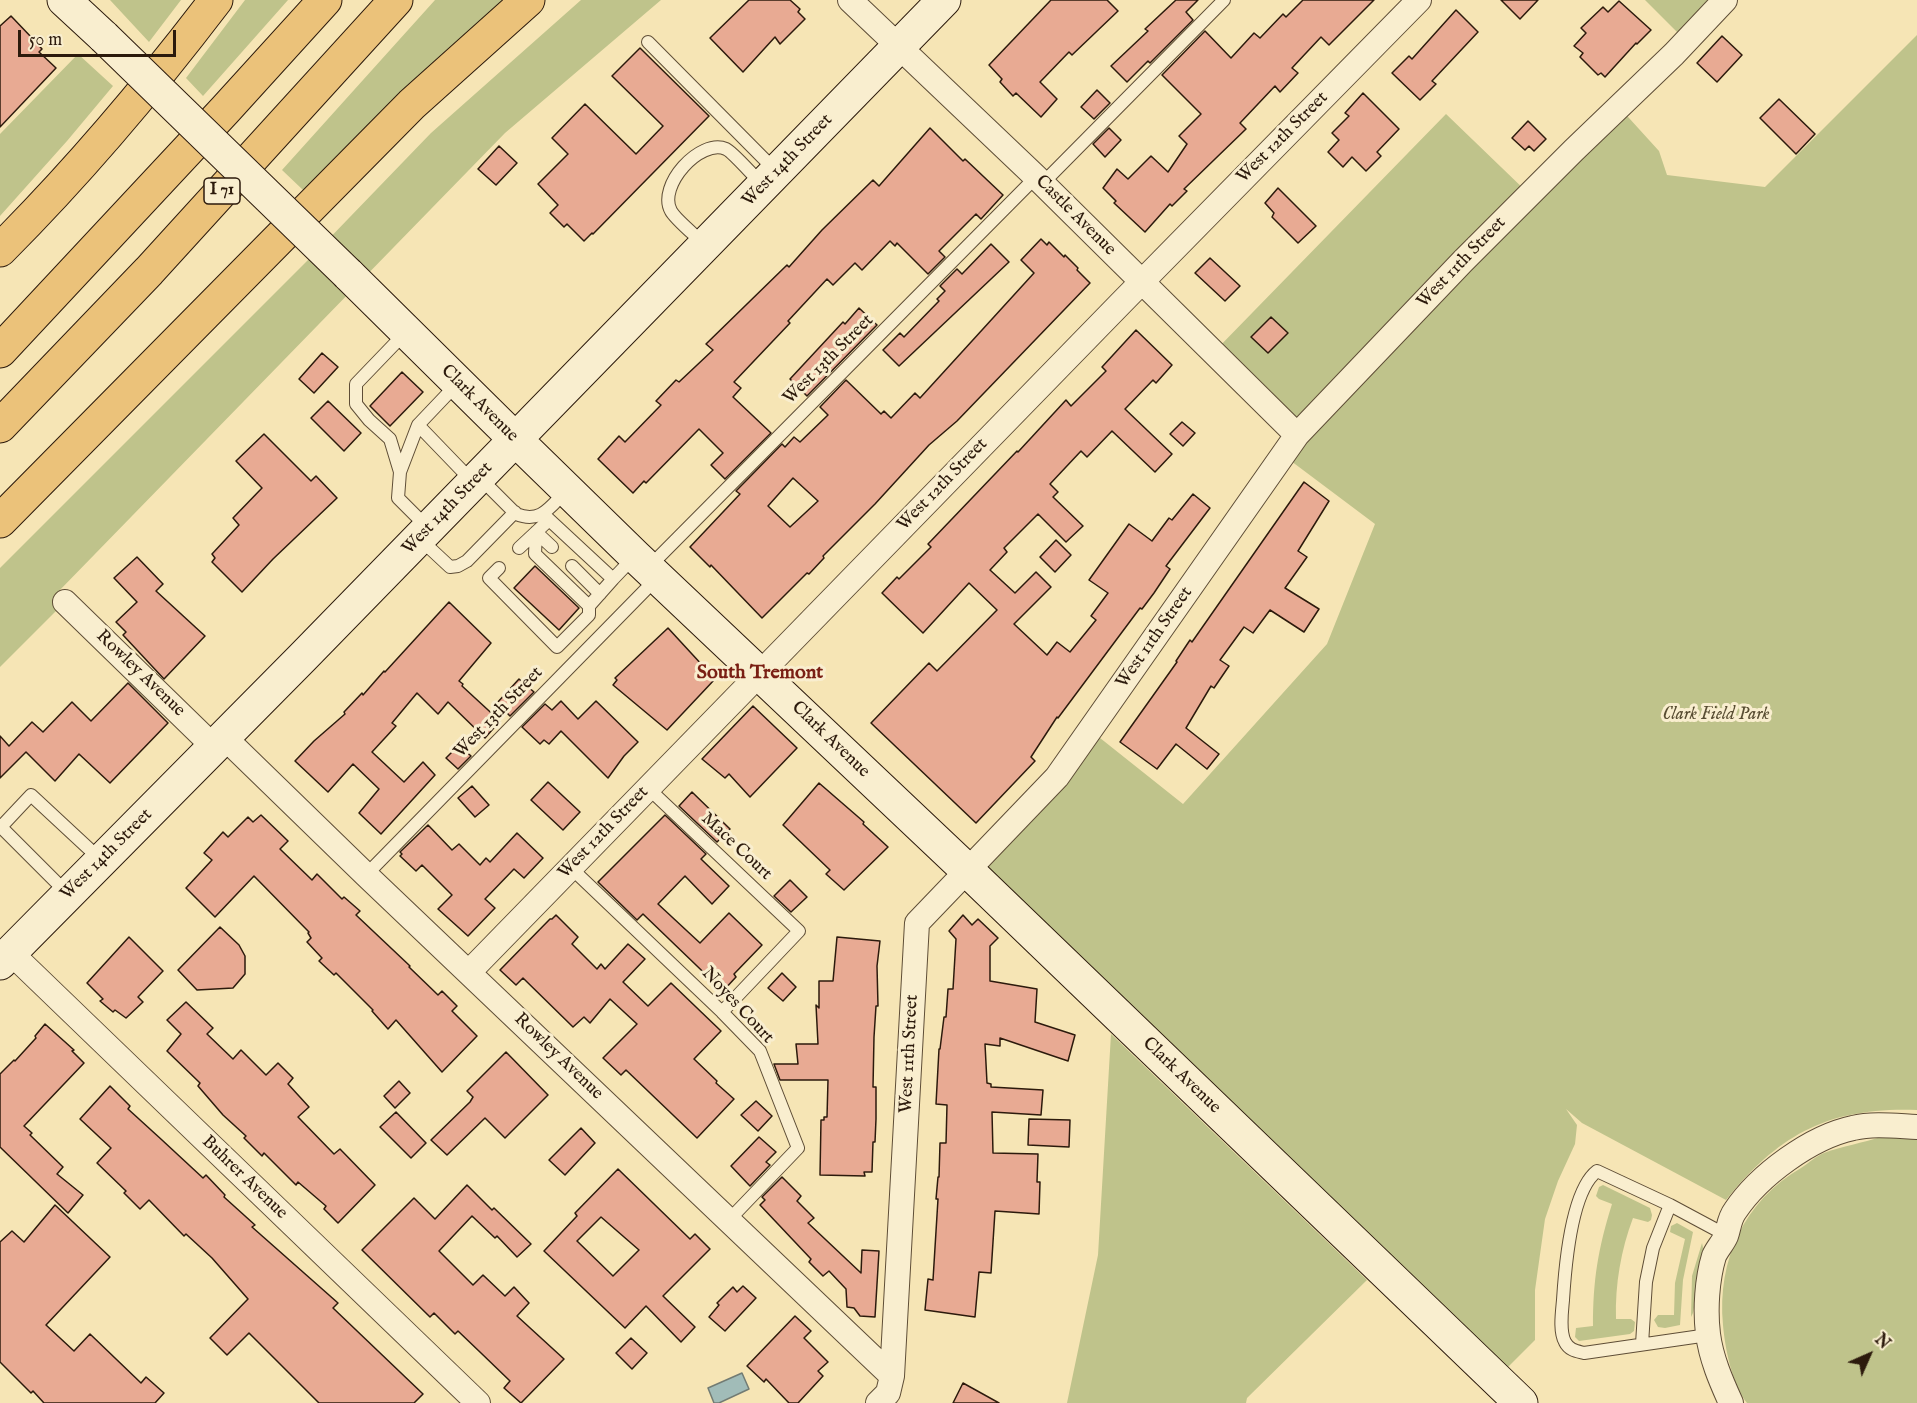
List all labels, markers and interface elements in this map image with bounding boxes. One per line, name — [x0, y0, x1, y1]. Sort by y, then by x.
scale bar — [21, 18, 178, 56]
text: 50 m — [29, 29, 62, 52]
street label: West 12th Street — [1233, 88, 1333, 188]
street label: West 14th Street — [738, 110, 838, 212]
street label: Castle Avenue — [1030, 171, 1120, 261]
road number: I 71 — [204, 178, 240, 204]
street label: West 11th Street — [1413, 213, 1511, 313]
street label: West 13th Street — [779, 310, 879, 410]
street label: Clark Avenue — [436, 361, 522, 447]
street label: West 12th Street — [893, 434, 993, 536]
street label: West 14th Street — [398, 458, 498, 560]
street label: West 11th Street — [1112, 583, 1198, 693]
street label: Rowley Avenue — [91, 626, 189, 722]
district label: South Tremont — [697, 662, 823, 686]
street label: West 13th Street — [450, 663, 548, 763]
street label: Clark Avenue — [786, 697, 874, 783]
park label: Clark Field Park — [1662, 704, 1770, 726]
street label: West 12th Street — [554, 782, 654, 884]
street label: West 14th Street — [57, 805, 157, 905]
street label: Mace Court — [696, 809, 776, 885]
street label: Noyes Court — [696, 963, 778, 1049]
street label: West 11th Street — [896, 994, 924, 1114]
street label: Rowley Avenue — [509, 1009, 607, 1105]
street label: Clark Avenue — [1137, 1033, 1225, 1119]
street label: Buhrer Avenue — [196, 1132, 292, 1224]
north arrow — [1839, 1325, 1899, 1385]
text: N — [1870, 1330, 1894, 1354]

